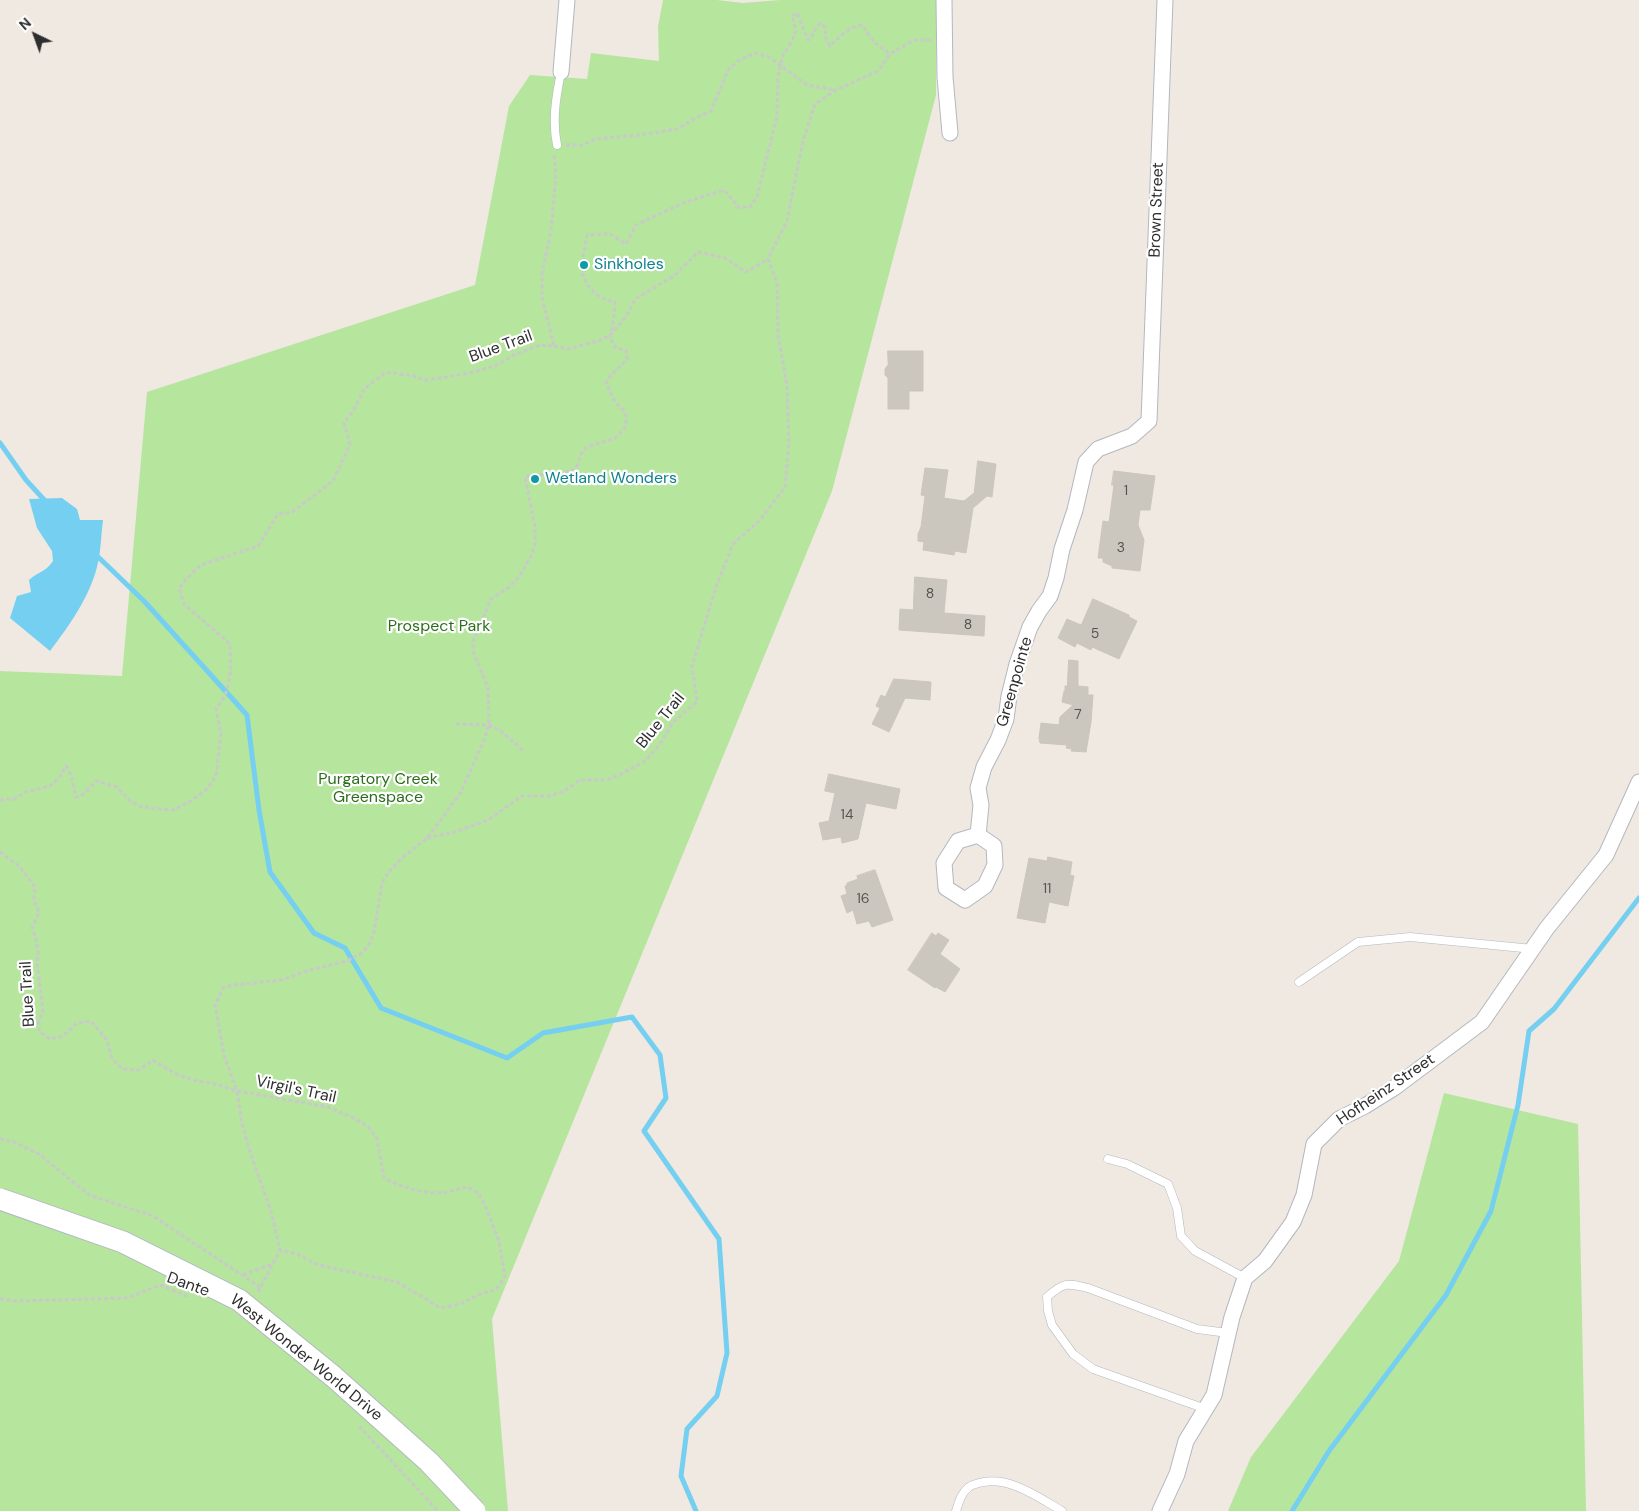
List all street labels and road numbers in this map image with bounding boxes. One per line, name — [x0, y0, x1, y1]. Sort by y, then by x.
street label: Brown Street — [1146, 162, 1168, 258]
street label: Blue Trail — [467, 327, 535, 367]
street label: Greenpointe — [993, 635, 1037, 729]
street label: Blue Trail — [633, 689, 689, 753]
street label: Blue Trail — [17, 961, 39, 1027]
street label: Hofheinz Street — [1333, 1050, 1439, 1130]
street label: Virgil's Trail — [254, 1072, 338, 1108]
street label: Dante — [164, 1268, 212, 1302]
street label: West Wonder World Drive — [226, 1291, 386, 1425]

